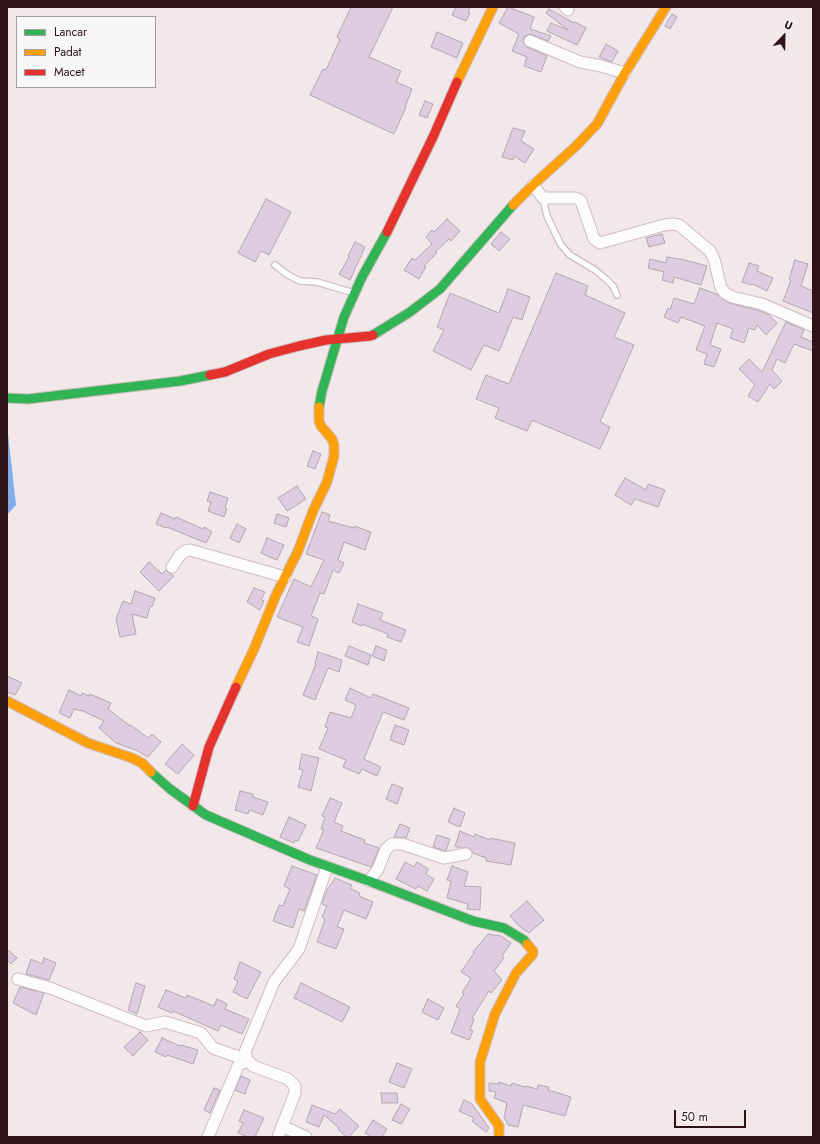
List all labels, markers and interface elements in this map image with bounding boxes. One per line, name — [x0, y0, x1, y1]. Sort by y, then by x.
legend — [16, 16, 156, 88]
north arrow — [764, 16, 804, 56]
text: U — [782, 16, 795, 34]
text: Lancar — [54, 23, 87, 41]
text: Padat — [54, 43, 81, 61]
text: Macet — [54, 63, 84, 81]
scale bar — [676, 1102, 748, 1128]
text: 50 m — [681, 1108, 708, 1126]

